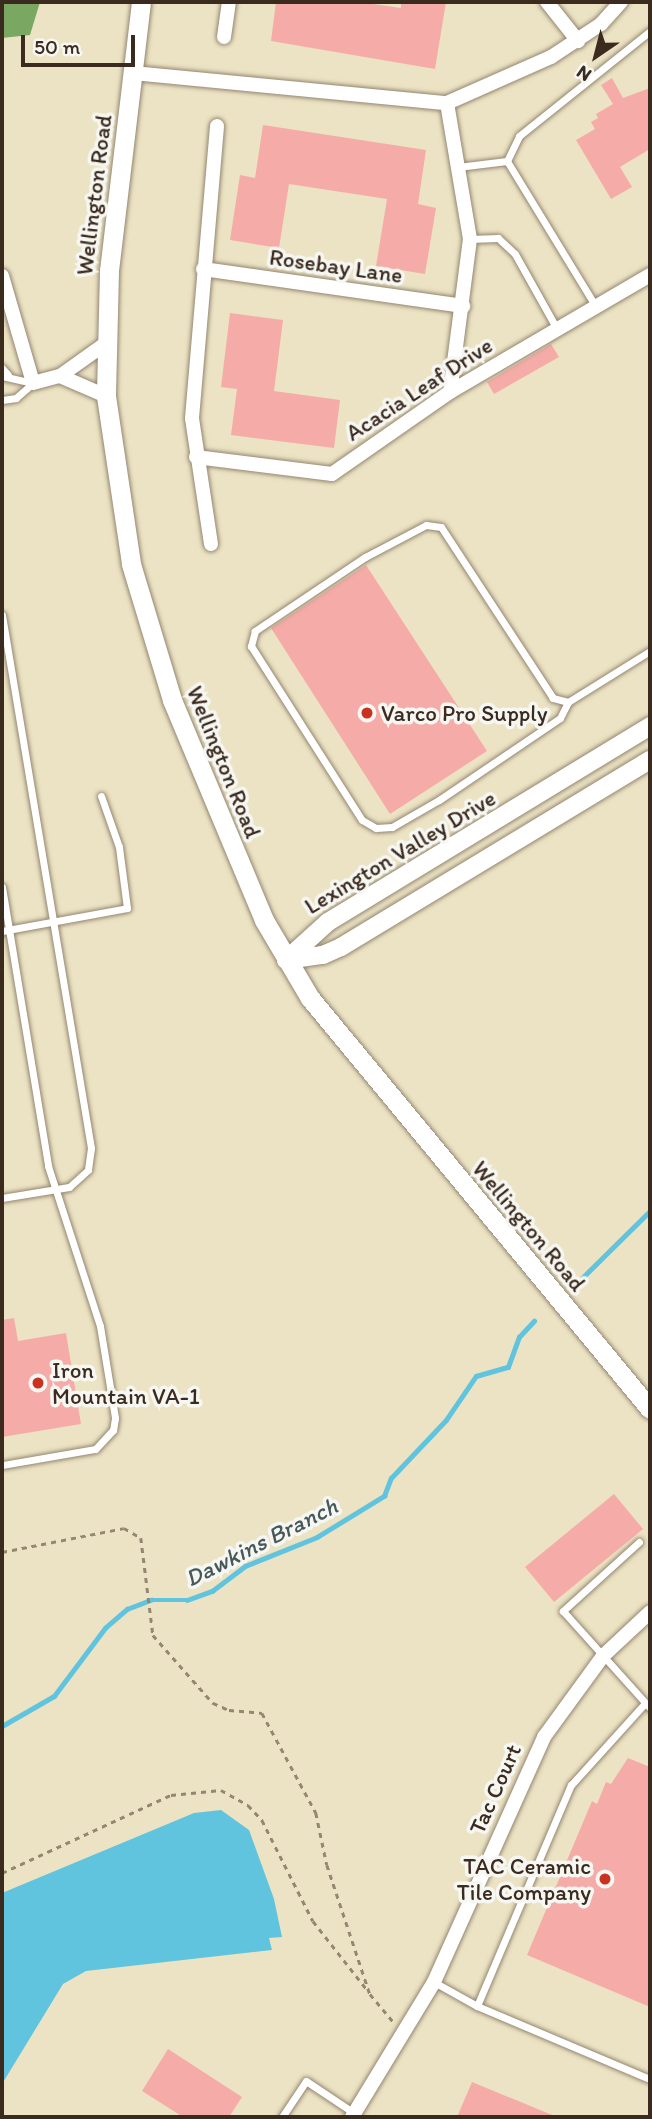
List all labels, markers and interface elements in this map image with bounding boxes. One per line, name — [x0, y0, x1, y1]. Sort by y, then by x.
scale bar — [24, 21, 138, 65]
north arrow — [561, 21, 631, 91]
text: 50 m — [34, 34, 80, 59]
text: N — [572, 61, 596, 87]
street label: Wellington Road — [70, 113, 118, 277]
street label: Rosebay Lane — [268, 243, 404, 289]
street label: Acacia Leaf Drive — [340, 331, 498, 447]
street label: Wellington Road — [181, 682, 267, 842]
place label: Varco Pro Supply — [381, 699, 548, 727]
marker: Varco Pro Supply — [359, 705, 375, 721]
street label: Lexington Valley Drive — [299, 784, 501, 920]
street label: Wellington Road — [466, 1155, 592, 1297]
place label: Iron Mountain VA-1 — [52, 1356, 200, 1410]
marker: Iron Mountain VA-1 — [30, 1375, 46, 1391]
water label: Dawkins Branch — [180, 1491, 342, 1593]
street label: Tac Court — [463, 1740, 527, 1838]
place label: TAC Ceramic Tile Company — [457, 1852, 591, 1906]
marker: TAC Ceramic Tile Company — [597, 1871, 613, 1887]

